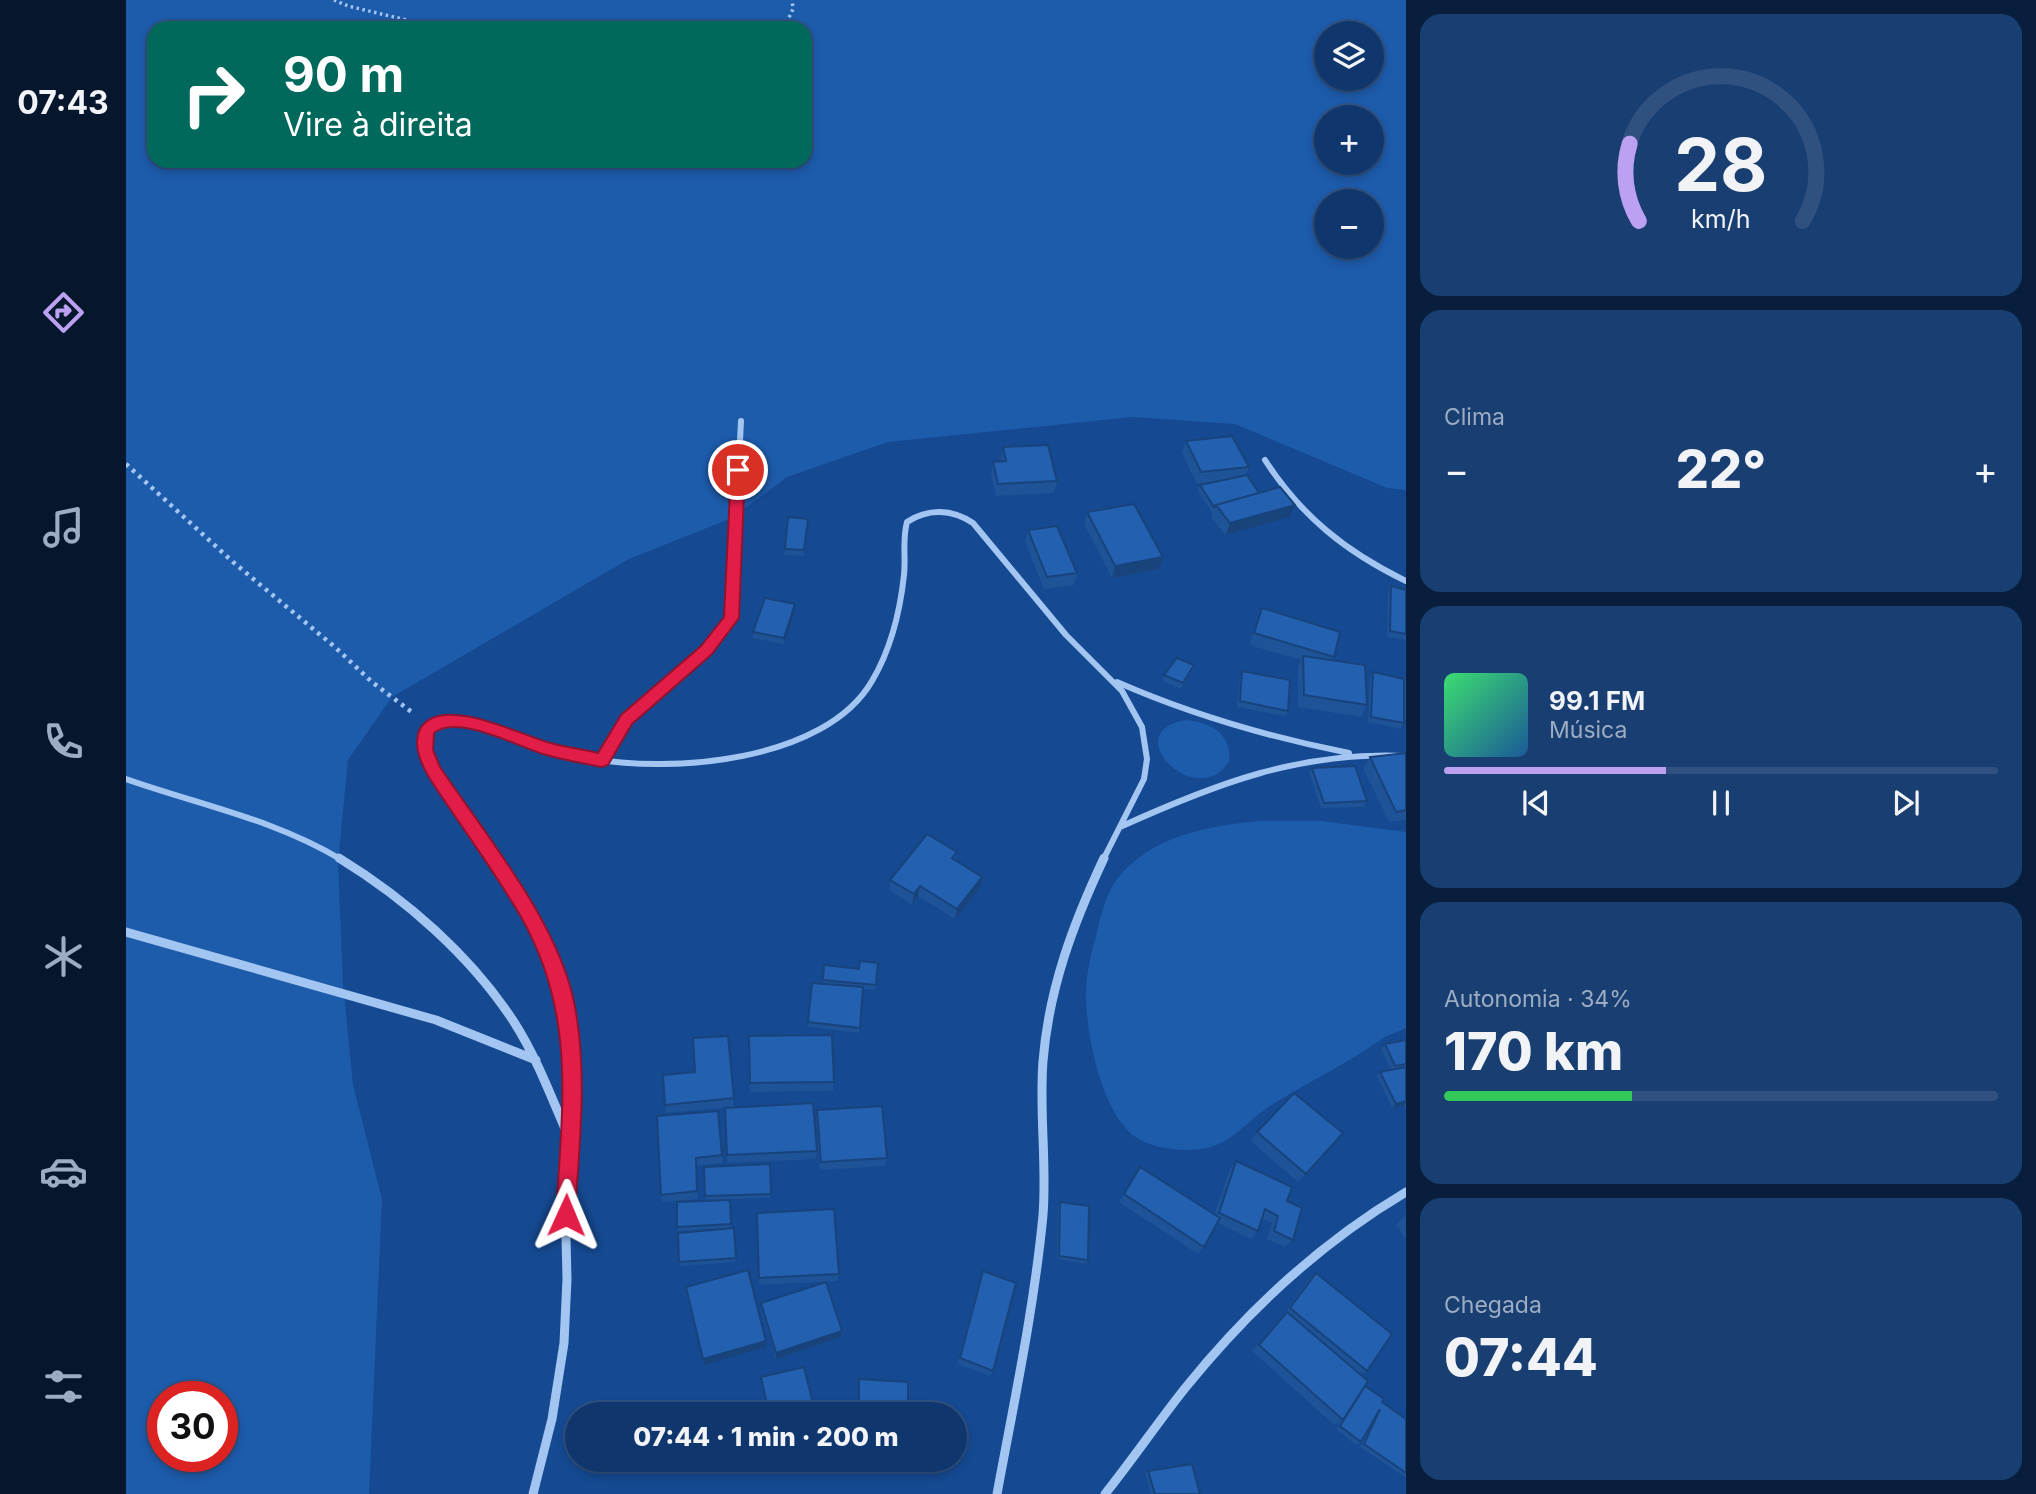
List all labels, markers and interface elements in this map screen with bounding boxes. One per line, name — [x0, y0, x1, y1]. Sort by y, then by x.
map controls — [1314, 21, 1384, 259]
button: layers — [1314, 21, 1384, 91]
text: 90 m — [283, 45, 404, 104]
icon: right — [168, 49, 259, 140]
text: 07:43 — [17, 83, 109, 122]
text: Vire à direita — [283, 105, 473, 144]
button: + — [1314, 105, 1384, 175]
text: 28 — [1674, 120, 1768, 209]
button: − — [1314, 189, 1384, 259]
text: km/h — [1691, 204, 1751, 234]
icon: directions — [39, 288, 88, 337]
text: Clima — [1444, 403, 1505, 431]
text: 22° — [1676, 438, 1766, 501]
pin — [708, 440, 768, 500]
text: − — [1444, 447, 1469, 493]
text: + — [1973, 447, 1998, 493]
icon: arrive — [719, 451, 757, 489]
icon: music — [39, 503, 88, 552]
text: 99.1 FM — [1549, 685, 1645, 716]
text: Música — [1549, 716, 1627, 744]
icon: phone — [39, 717, 88, 766]
icon: previous — [1517, 784, 1555, 822]
icon: pause — [1702, 784, 1740, 822]
icon: next — [1887, 784, 1925, 822]
icon: climate — [39, 932, 88, 981]
text: Autonomia · 34% — [1444, 985, 1632, 1013]
text: 170 km — [1444, 1020, 1623, 1083]
icon: car — [39, 1147, 88, 1196]
position arrow — [529, 1178, 603, 1252]
text: Chegada — [1444, 1291, 1542, 1319]
text: 07:44 — [1444, 1326, 1598, 1389]
icon: filters — [39, 1362, 88, 1411]
speed limit sign: 30 — [147, 1381, 238, 1472]
text: 07:44 · 1 min · 200 m — [633, 1421, 899, 1452]

